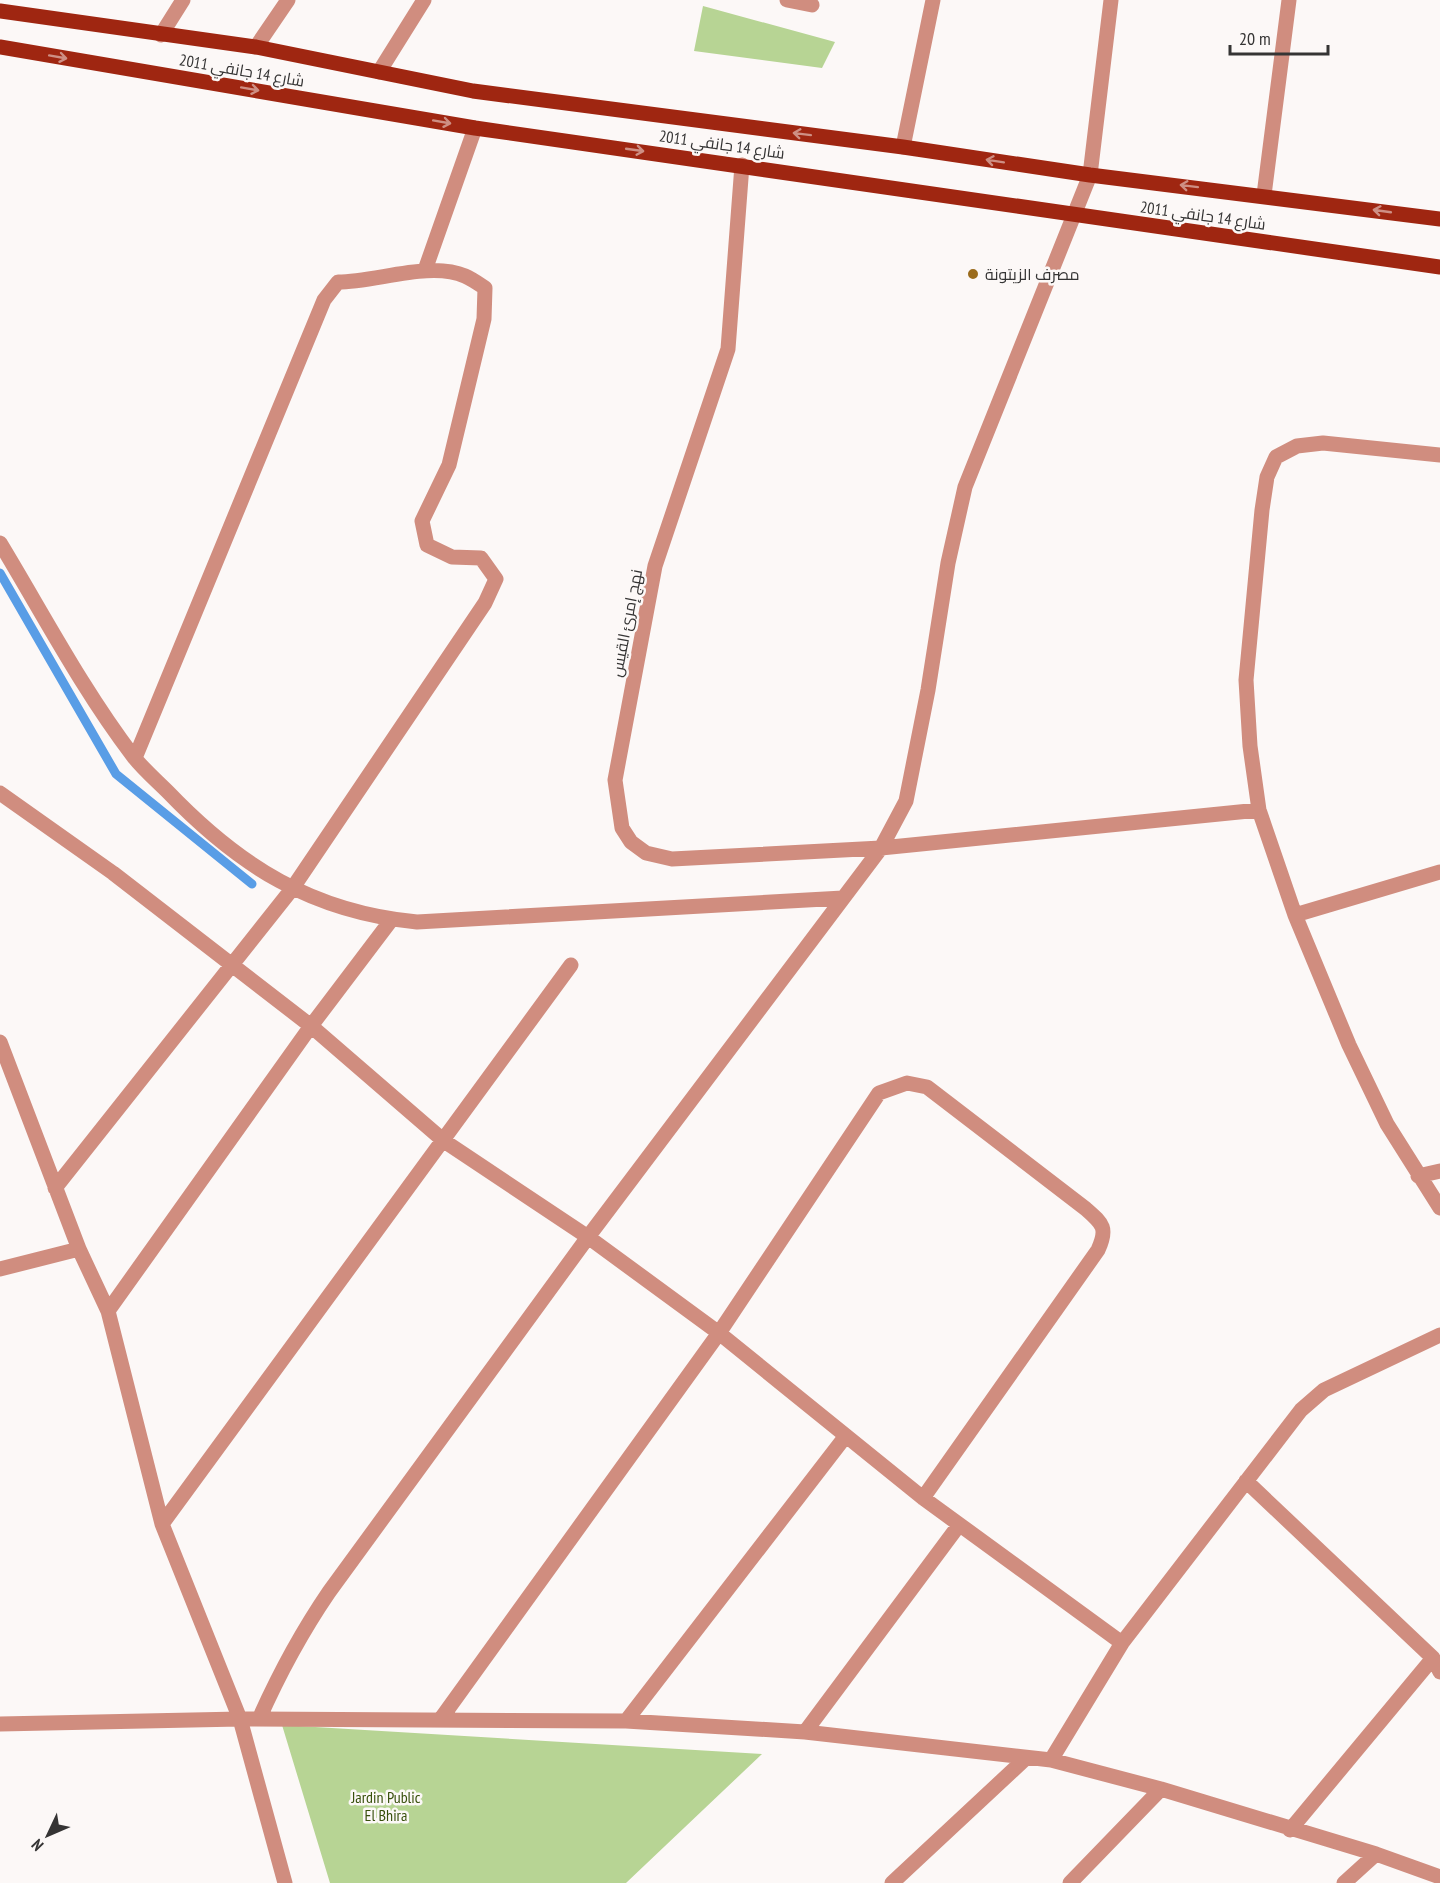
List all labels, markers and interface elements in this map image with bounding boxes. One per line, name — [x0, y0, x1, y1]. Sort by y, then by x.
scale bar — [1230, 18, 1328, 56]
text: 20 m — [1239, 27, 1271, 50]
street label: شارع 14 جانفي 2011 — [177, 49, 306, 95]
one-way arrow — [47, 51, 67, 62]
one-way arrow — [240, 84, 259, 95]
one-way arrow — [432, 117, 451, 128]
street label: شارع 14 جانفي 2011 — [657, 125, 786, 167]
one-way arrow — [793, 128, 813, 139]
one-way arrow — [625, 144, 645, 155]
one-way arrow — [986, 155, 1006, 166]
one-way arrow — [1179, 181, 1199, 192]
street label: شارع 14 جانفي 2011 — [1138, 196, 1267, 238]
one-way arrow — [1373, 206, 1392, 217]
place label: مصرف الزيتونة — [985, 264, 1080, 284]
marker: مصرف الزيتونة — [966, 267, 980, 281]
street label: نهج إمرئ القيس — [606, 568, 648, 679]
park label: Jardin Public El Bhira — [350, 1787, 421, 1825]
north arrow — [18, 1805, 78, 1865]
text: N — [27, 1835, 47, 1855]

